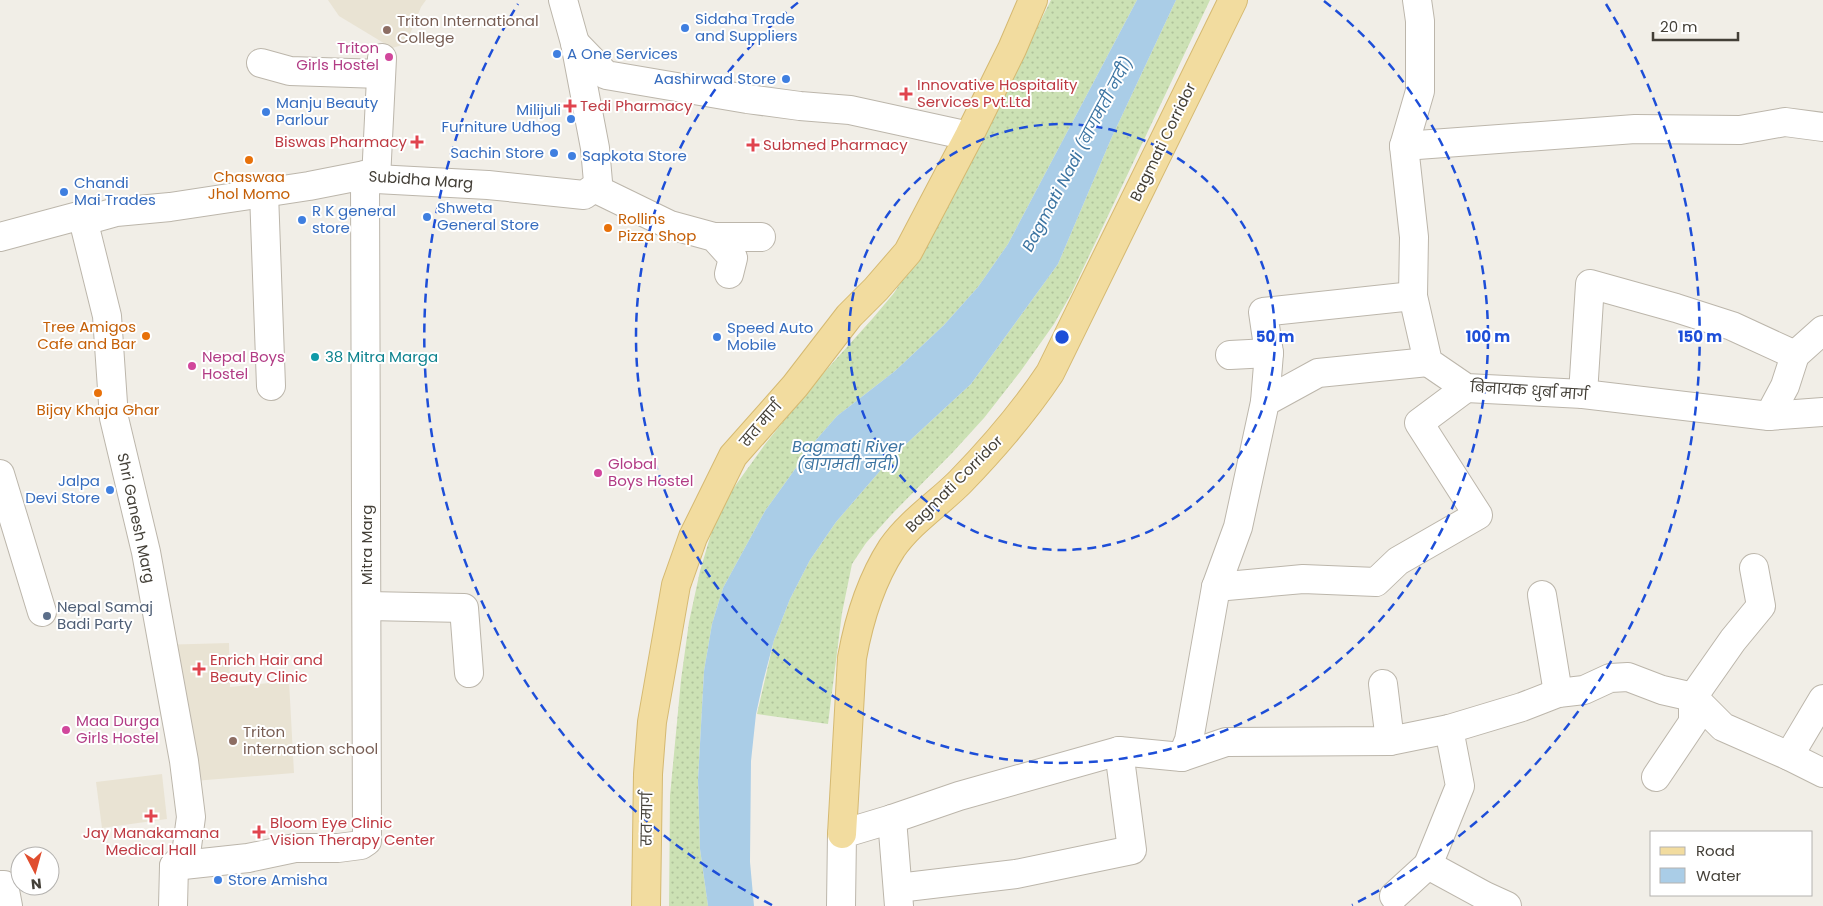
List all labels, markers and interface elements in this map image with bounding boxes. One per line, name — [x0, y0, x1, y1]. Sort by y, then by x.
place label: Sidaha Trade and Suppliers — [695, 8, 798, 46]
place label: Triton International College — [397, 10, 539, 48]
scale bar — [1653, 10, 1738, 42]
text: 20 m — [1660, 16, 1698, 37]
marker: Sidaha Trade and Suppliers — [679, 22, 691, 34]
marker: Triton International College — [381, 24, 393, 36]
place label: Triton Girls Hostel — [296, 37, 379, 75]
place label: A One Services — [567, 43, 678, 64]
marker: A One Services — [551, 48, 563, 60]
marker: Triton Girls Hostel — [383, 51, 395, 63]
water label: Bagmati Nadi (बागमती नदी) — [1016, 53, 1139, 256]
place label: Aashirwad Store — [654, 68, 776, 89]
marker: Aashirwad Store — [780, 73, 792, 85]
place label: Innovative Hospitality Services Pvt.Ltd — [917, 74, 1078, 112]
street label: Bagmati Corridor — [1125, 79, 1201, 205]
marker: Innovative Hospitality Services Pvt.Ltd — [899, 87, 913, 101]
place label: Manju Beauty Parlour — [276, 92, 379, 130]
place label: Tedi Pharmacy — [580, 95, 693, 116]
place label: Milijuli Furniture Udhog — [441, 99, 561, 137]
marker: Tedi Pharmacy — [564, 100, 576, 112]
marker: Manju Beauty Parlour — [260, 106, 272, 118]
marker: Milijuli Furniture Udhog — [565, 113, 577, 125]
place label: Biswas Pharmacy — [275, 131, 408, 152]
place label: Submed Pharmacy — [763, 134, 908, 155]
marker: Biswas Pharmacy — [411, 136, 423, 148]
marker: Submed Pharmacy — [747, 139, 759, 151]
place label: Sachin Store — [450, 142, 544, 163]
place label: Sapkota Store — [582, 145, 687, 166]
marker: Sachin Store — [548, 147, 560, 159]
marker: Sapkota Store — [566, 150, 578, 162]
marker: Chaswaa Jhol Momo — [243, 154, 255, 166]
street label: Subidha Marg — [368, 165, 474, 194]
place label: Chaswaa Jhol Momo — [208, 166, 290, 204]
place label: Chandi Mai Trades — [74, 172, 156, 210]
marker: Chandi Mai Trades — [58, 186, 70, 198]
place label: Shweta General Store — [437, 197, 539, 235]
place label: R K general store — [312, 200, 396, 238]
place label: Rollins Pizza Shop — [618, 208, 696, 246]
marker: Shweta General Store — [421, 211, 433, 223]
marker: R K general store — [296, 214, 308, 226]
marker: Rollins Pizza Shop — [602, 222, 614, 234]
place label: Tree Amigos Cafe and Bar — [37, 316, 136, 354]
place label: Speed Auto Mobile — [727, 317, 813, 355]
text: 50 m — [1256, 326, 1294, 347]
text: 100 m — [1466, 326, 1510, 347]
text: 150 m — [1678, 326, 1722, 347]
centre of rings — [1053, 328, 1071, 346]
marker: Tree Amigos Cafe and Bar — [140, 330, 152, 342]
marker: Speed Auto Mobile — [711, 331, 723, 343]
place label: Nepal Boys Hostel — [202, 346, 285, 384]
place label: 38 Mitra Marga — [325, 346, 438, 367]
marker: 38 Mitra Marga — [309, 351, 321, 363]
marker: Nepal Boys Hostel — [186, 360, 198, 372]
street label: बिनायक धुर्बा मार्ग — [1469, 376, 1592, 405]
marker: Bijay Khaja Ghar — [92, 387, 104, 399]
street label: सत मार्ग — [734, 394, 788, 452]
place label: Bijay Khaja Ghar — [37, 399, 160, 420]
street label: Bagmati Corridor — [900, 430, 1007, 537]
water label: Bagmati River (बागमती नदी) — [792, 435, 905, 476]
street label: Shri Ganesh Marg — [112, 451, 161, 585]
place label: Global Boys Hostel — [608, 453, 693, 491]
marker: Global Boys Hostel — [592, 467, 604, 479]
place label: Jalpa Devi Store — [25, 470, 100, 508]
marker: Jalpa Devi Store — [104, 484, 116, 496]
street label: Mitra Marg — [356, 505, 377, 585]
place label: Nepal Samaj Badi Party — [57, 596, 153, 634]
marker: Nepal Samaj Badi Party — [41, 610, 53, 622]
place label: Enrich Hair and Beauty Clinic — [210, 649, 323, 687]
marker: Enrich Hair and Beauty Clinic — [192, 662, 206, 676]
place label: Maa Durga Girls Hostel — [76, 710, 159, 748]
place label: Triton internation school — [243, 721, 378, 759]
marker: Maa Durga Girls Hostel — [60, 724, 72, 736]
marker: Triton internation school — [227, 735, 239, 747]
street label: सत मार्ग — [636, 789, 658, 847]
marker: Jay Manakamana Medical Hall — [145, 810, 157, 822]
place label: Bloom Eye Clinic Vision Therapy Center — [270, 812, 435, 850]
place label: Jay Manakamana Medical Hall — [83, 822, 219, 860]
marker: Bloom Eye Clinic Vision Therapy Center — [252, 825, 266, 839]
legend — [1650, 831, 1813, 896]
text: Road — [1696, 840, 1735, 861]
north arrow — [10, 846, 60, 896]
text: Water — [1696, 865, 1742, 886]
place label: Store Amisha — [228, 869, 328, 890]
text: N — [30, 873, 43, 894]
marker: Store Amisha — [212, 874, 224, 886]

